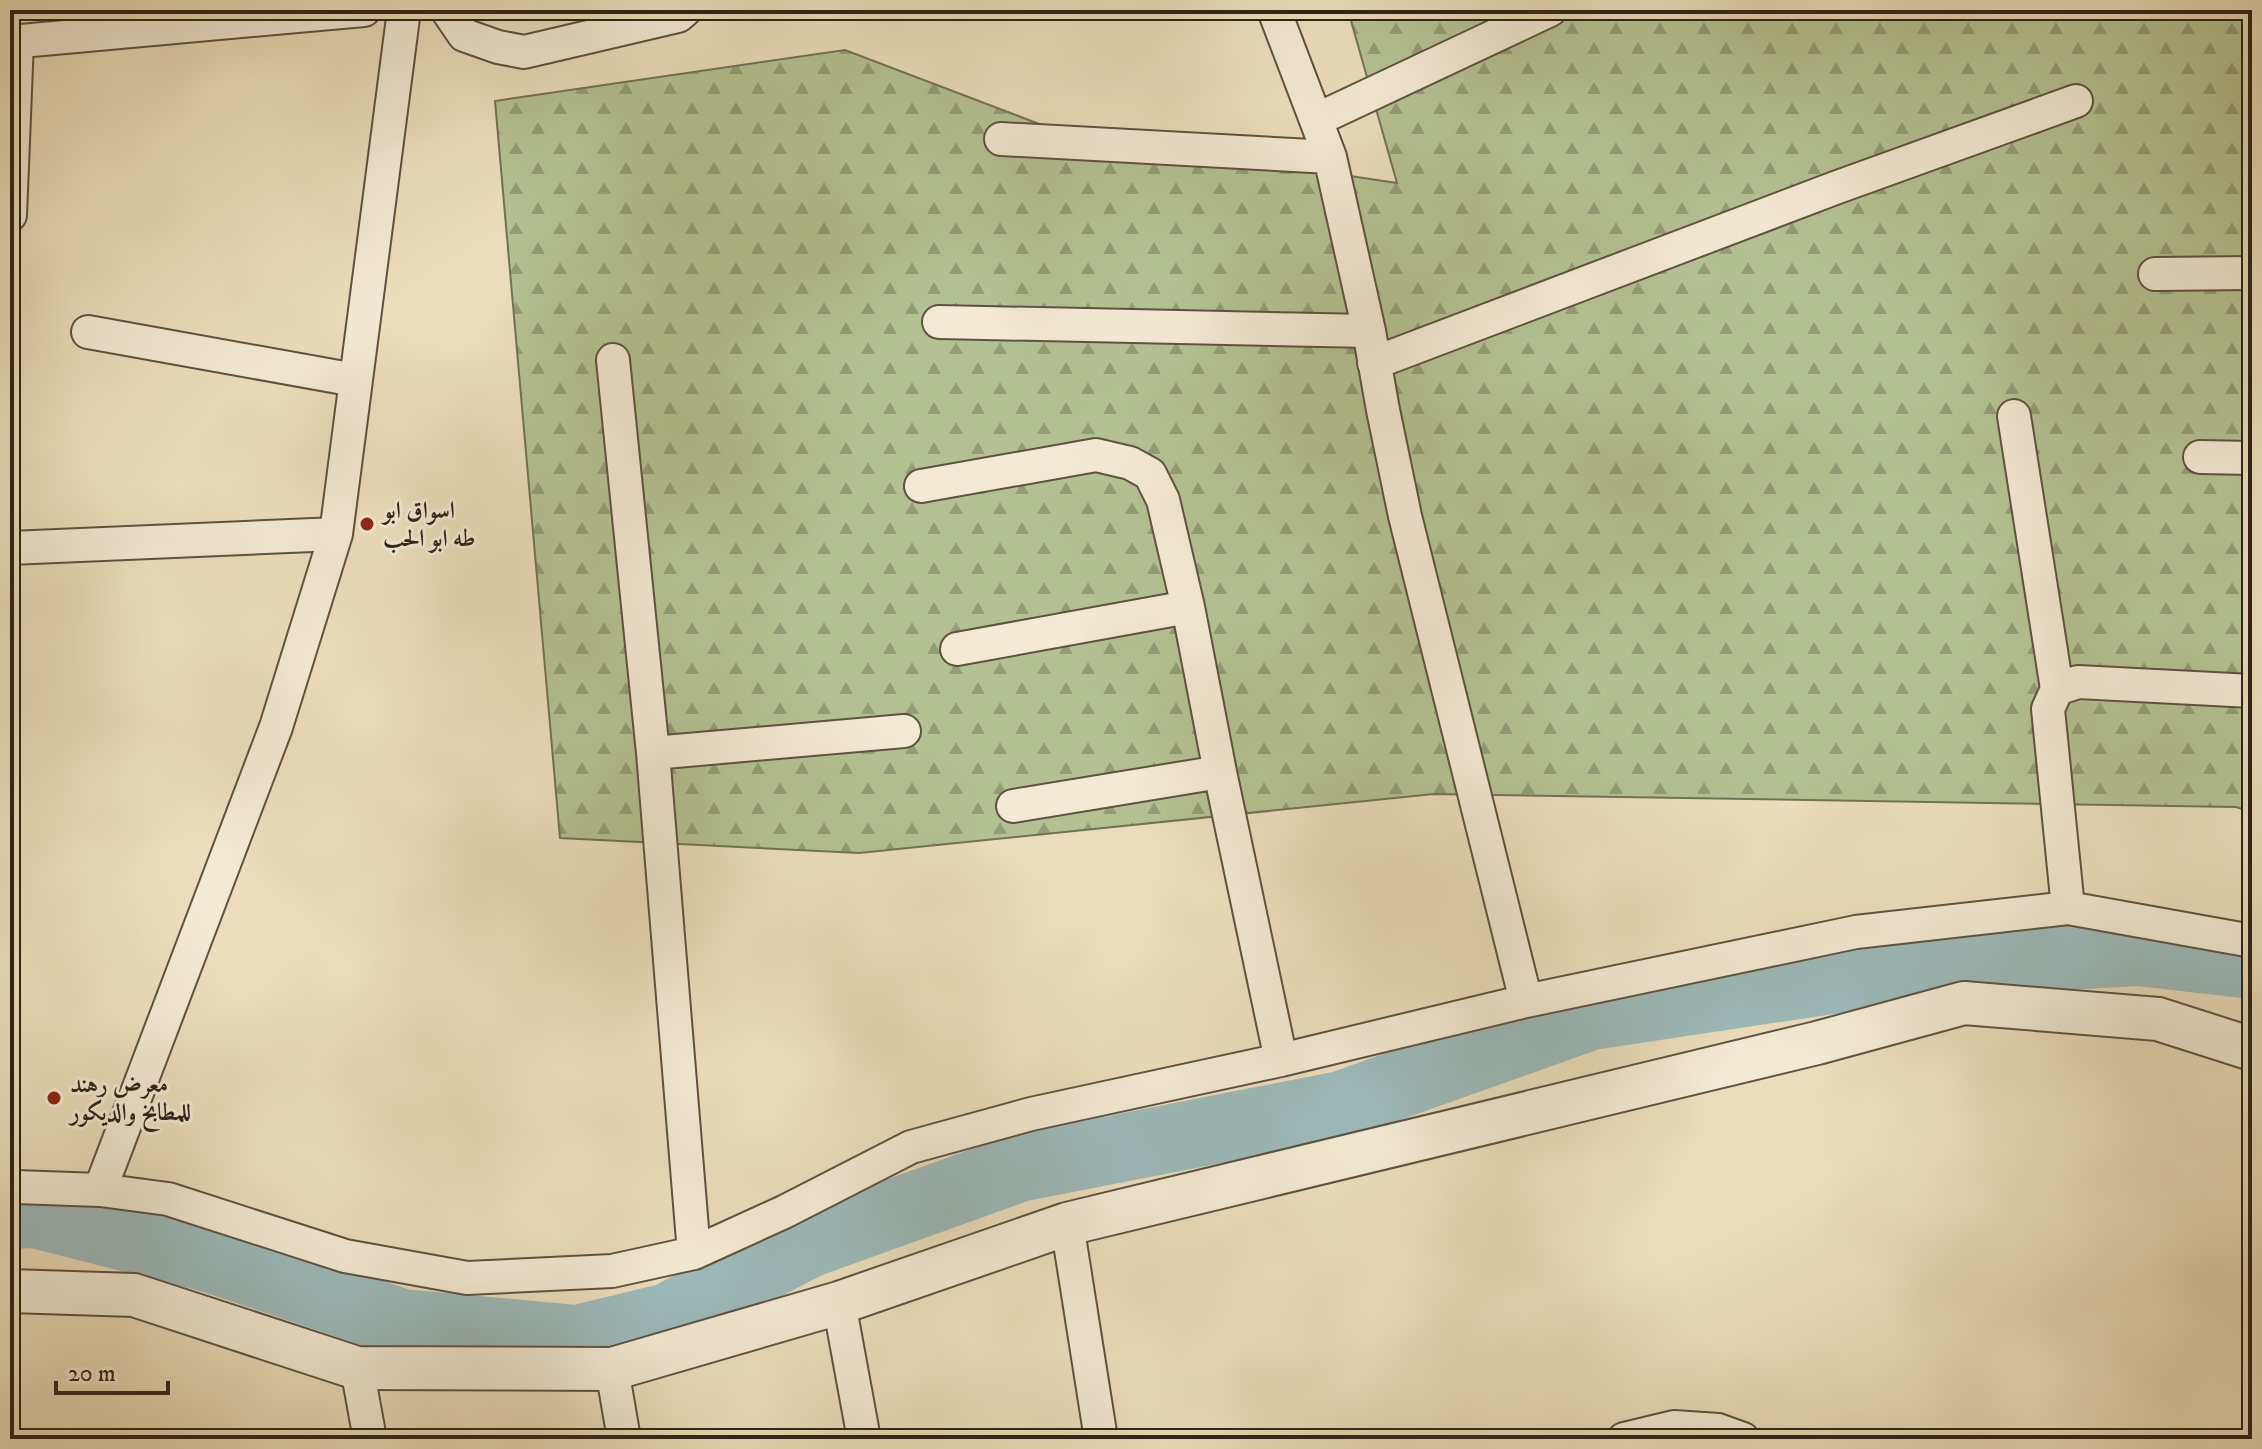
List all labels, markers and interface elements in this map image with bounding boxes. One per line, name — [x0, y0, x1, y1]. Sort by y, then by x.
place label: اسواق ابو طه ابو الحب — [380, 496, 476, 554]
marker: اسواق ابو طه ابو الحب — [358, 515, 376, 533]
place label: معرض رهند للمطابخ والديكور — [67, 1070, 191, 1132]
marker: معرض رهند للمطابخ والديكور — [45, 1089, 63, 1107]
scale bar — [56, 1345, 168, 1395]
text: 20 m — [68, 1359, 116, 1389]

